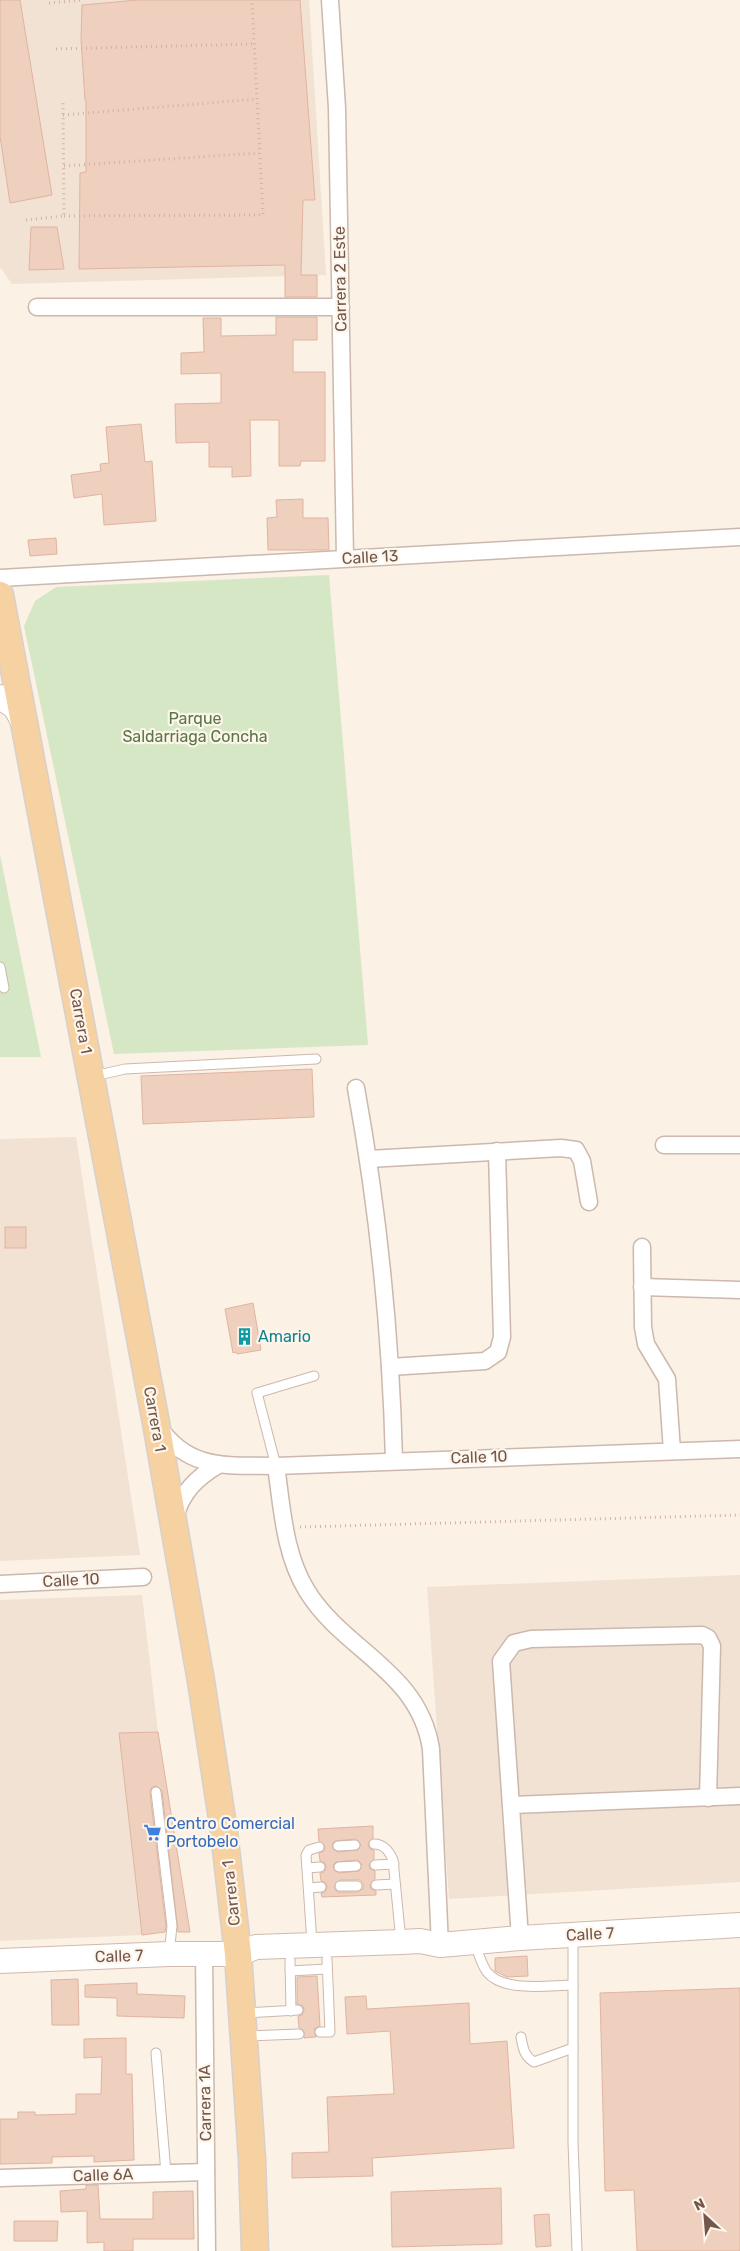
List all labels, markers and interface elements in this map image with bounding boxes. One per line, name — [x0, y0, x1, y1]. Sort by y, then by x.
street label: Carrera 2 Este — [330, 226, 350, 332]
street label: Calle 13 — [341, 546, 399, 568]
park label: Parque Saldarriaga Concha — [122, 709, 268, 746]
street label: Carrera 1 — [66, 987, 96, 1055]
building icon: Amario — [234, 1326, 254, 1346]
place label: Amario — [258, 1327, 311, 1346]
street label: Carrera 1 — [140, 1385, 170, 1453]
street label: Calle 10 — [450, 1447, 508, 1467]
street label: Calle 10 — [42, 1569, 100, 1591]
place label: Centro Comercial Portobelo — [166, 1814, 295, 1851]
supermarket icon: Centro Comercial Portobelo — [142, 1822, 162, 1842]
street label: Carrera 1 — [218, 1859, 244, 1927]
street label: Calle 7 — [565, 1923, 615, 1945]
street label: Calle 7 — [95, 1946, 143, 1966]
street label: Carrera 1A — [195, 2064, 215, 2142]
street label: Calle 6A — [72, 2164, 134, 2186]
north arrow — [680, 2191, 730, 2241]
text: N — [691, 2195, 708, 2215]

